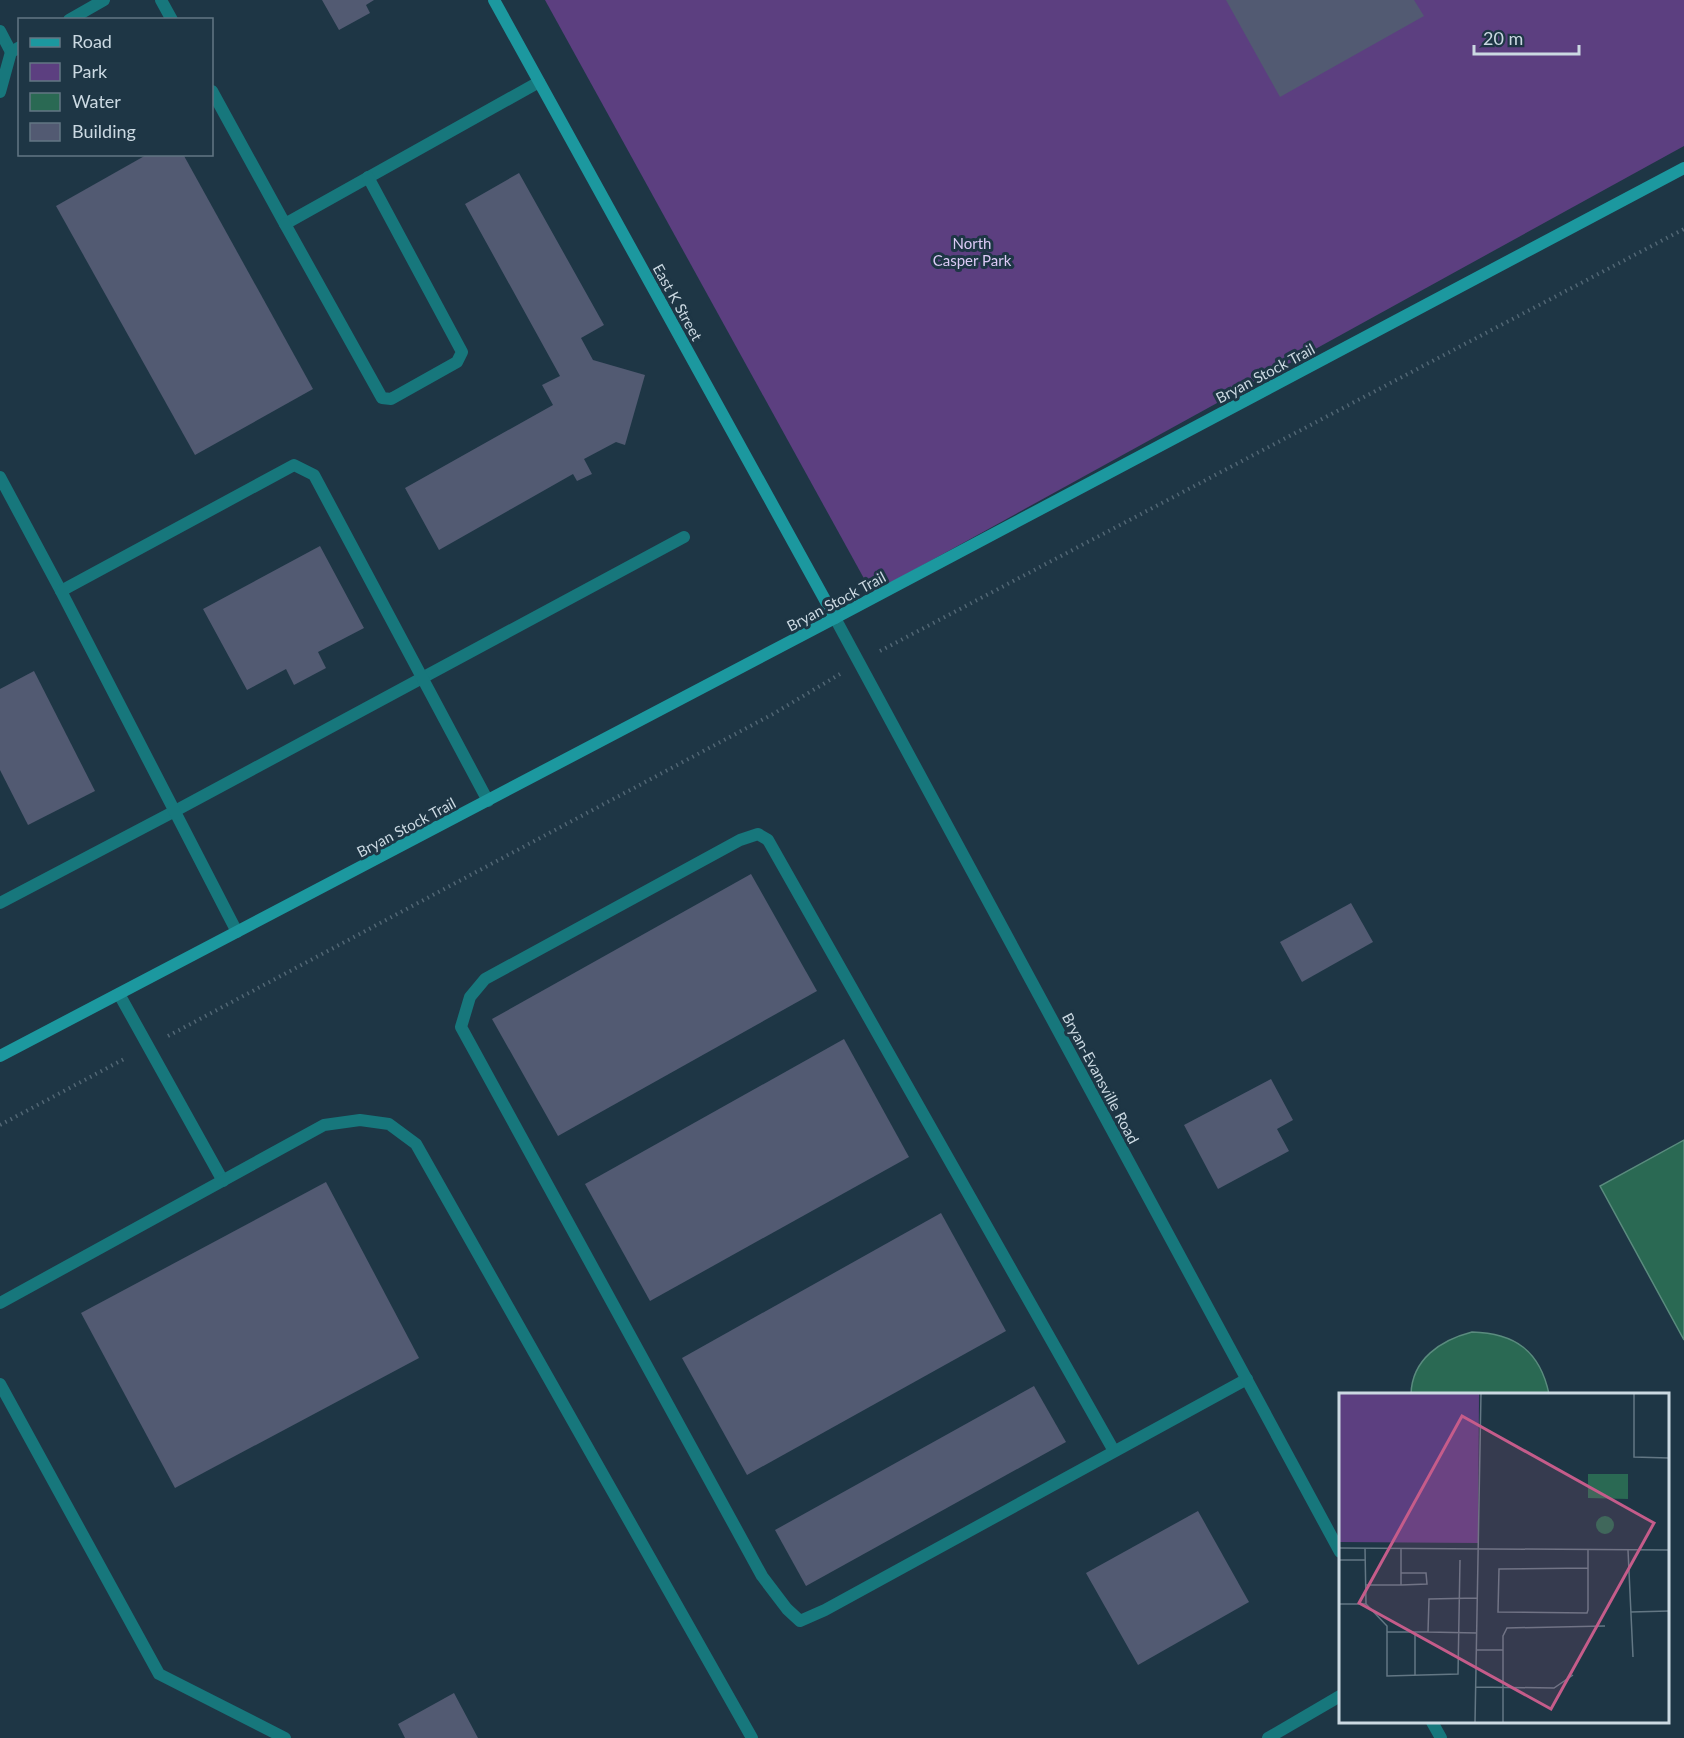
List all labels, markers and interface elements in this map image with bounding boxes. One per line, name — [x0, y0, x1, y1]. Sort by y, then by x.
legend — [18, 18, 213, 156]
scale bar — [1474, 18, 1579, 56]
text: 20 m — [1483, 27, 1523, 49]
text: Road — [72, 30, 112, 52]
text: Park — [72, 60, 108, 82]
text: Water — [72, 90, 121, 112]
text: Building — [72, 120, 136, 142]
park label: North Casper Park — [933, 234, 1012, 269]
street label: East K Street — [650, 260, 707, 344]
street label: Bryan Stock Trail — [1213, 339, 1317, 407]
street label: Bryan Stock Trail — [784, 567, 888, 635]
street label: Bryan Stock Trail — [354, 793, 458, 861]
street label: Bryan-Evansville Road — [1059, 1010, 1143, 1146]
inset map — [1339, 1393, 1669, 1723]

